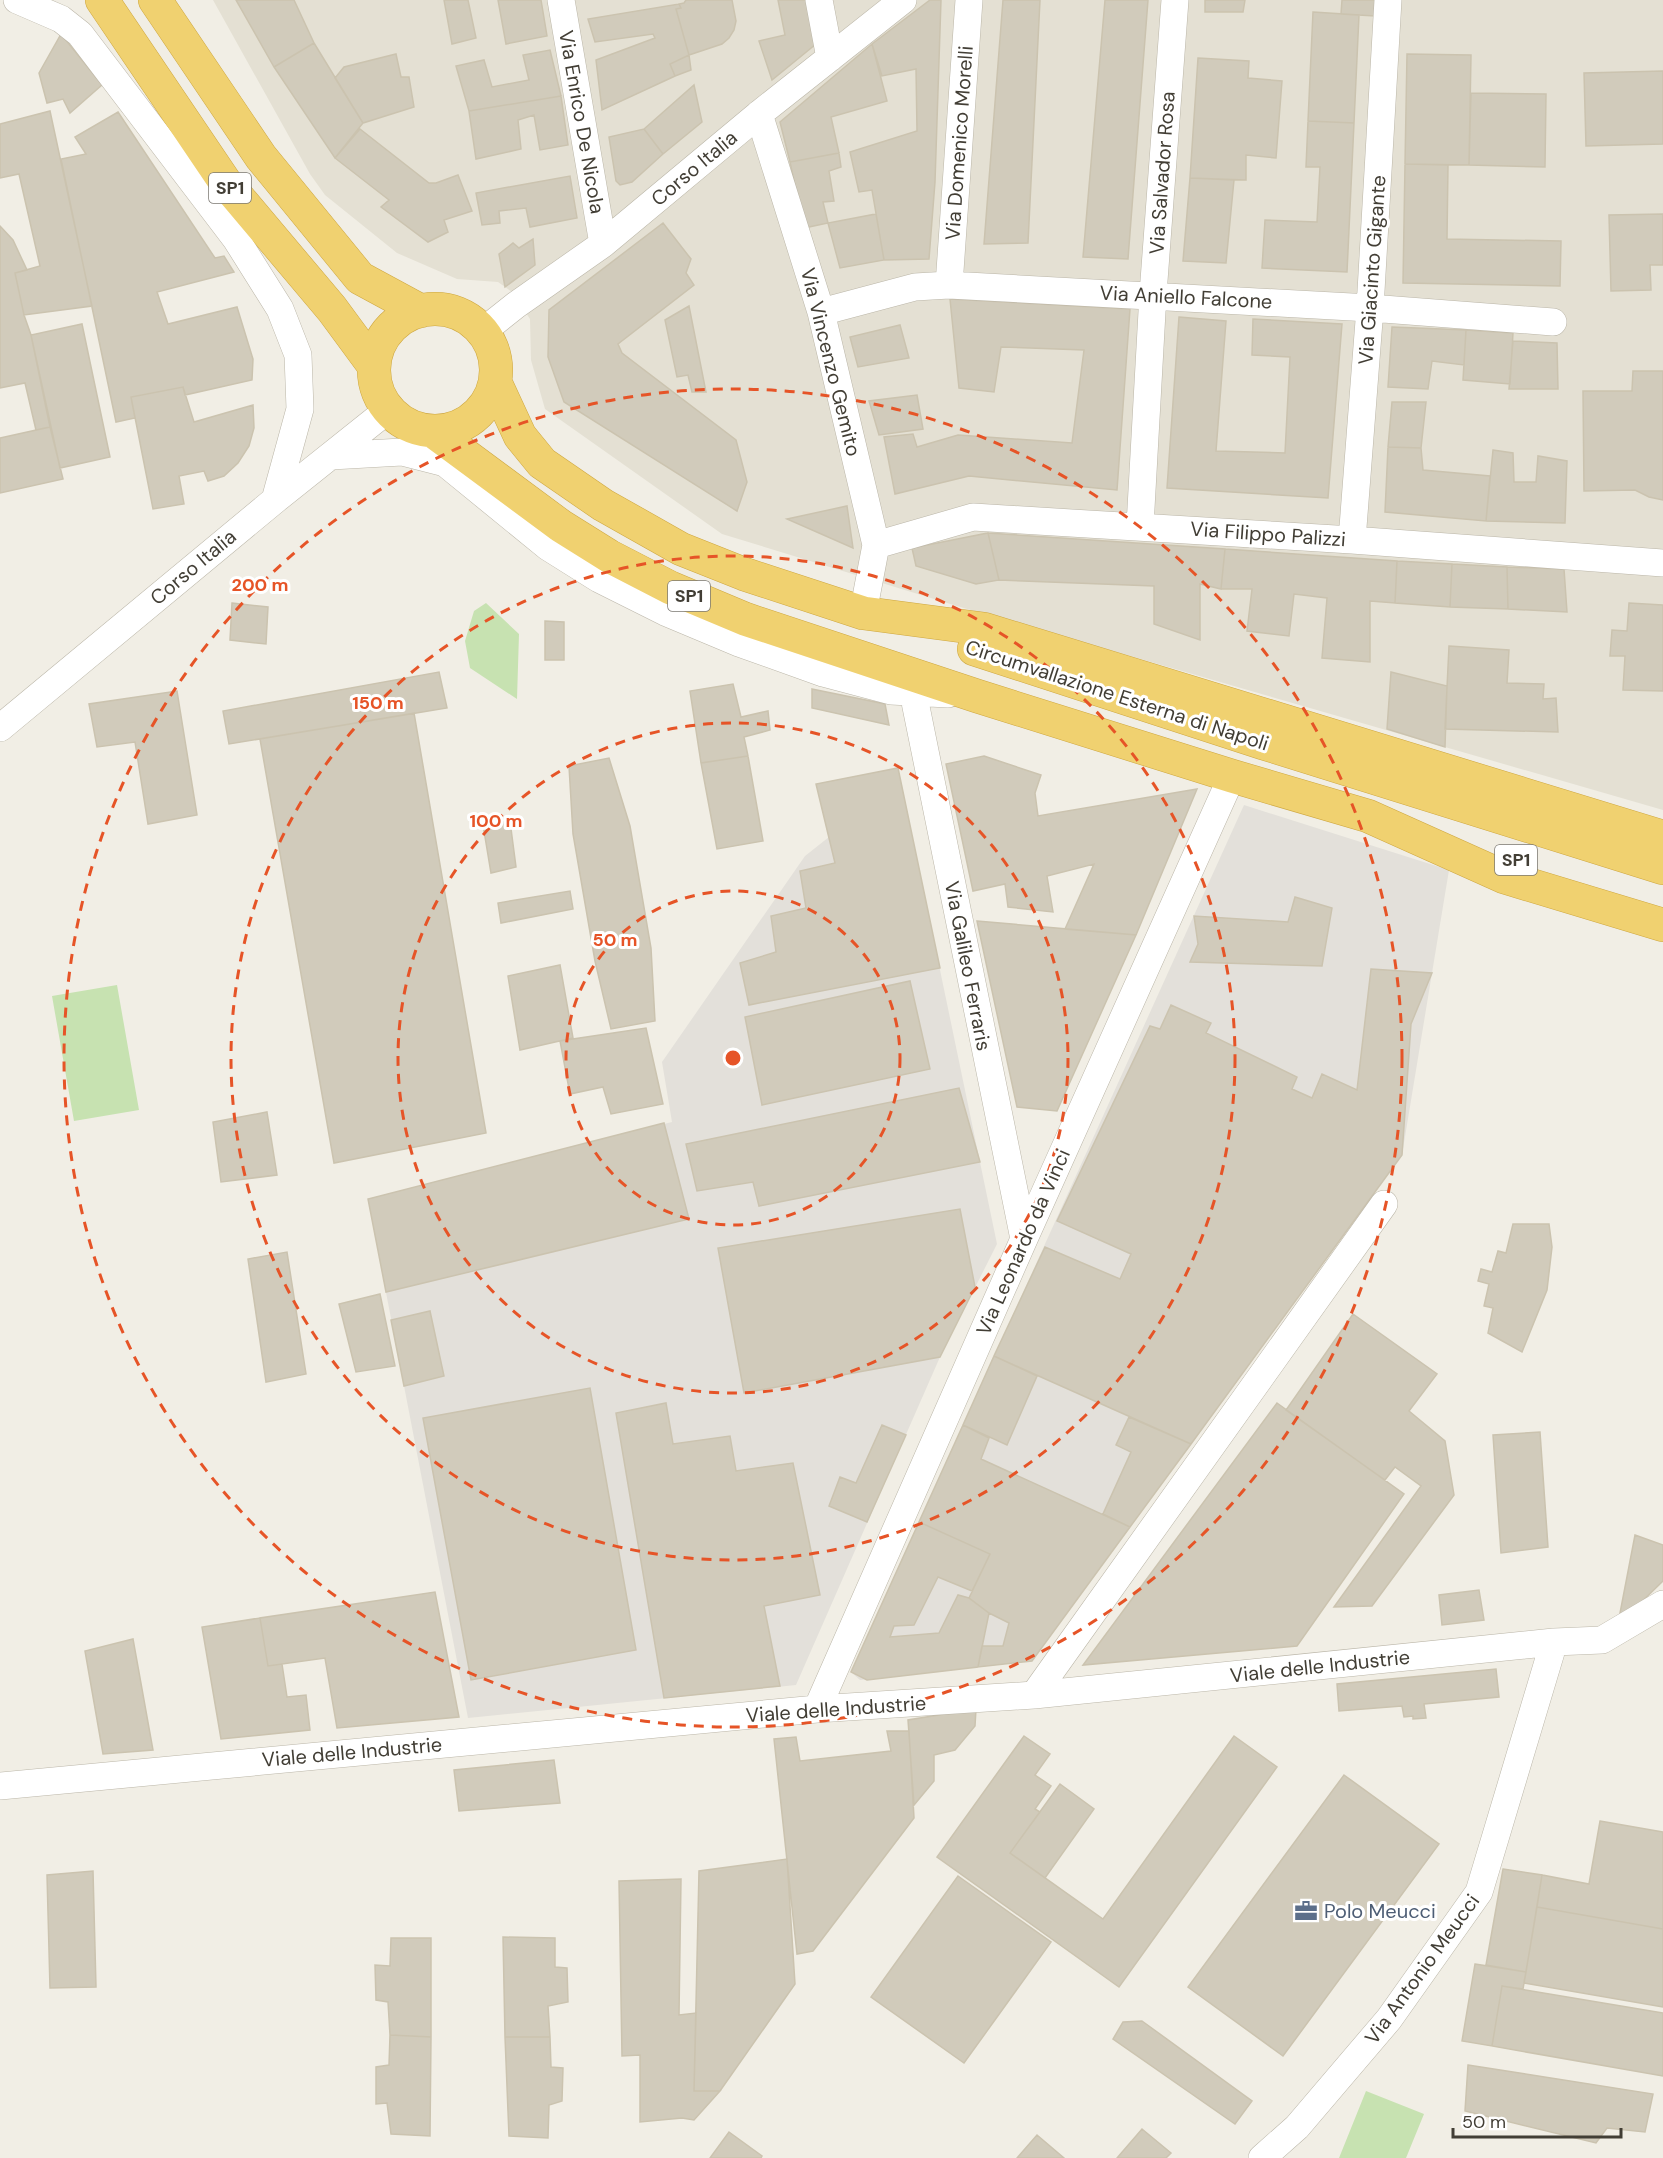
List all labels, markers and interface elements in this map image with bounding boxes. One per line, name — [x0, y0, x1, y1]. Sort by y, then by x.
street label: Via Enrico De Nicola — [553, 28, 611, 216]
street label: Via Domenico Morelli — [939, 45, 979, 241]
street label: Via Salvador Rosa — [1143, 91, 1181, 255]
street label: Corso Italia — [646, 124, 742, 212]
road number: SP1 — [209, 173, 251, 203]
street label: Via Giacinto Gigante — [1352, 174, 1392, 366]
street label: Via Vincenzo Gemito — [795, 265, 867, 459]
street label: Via Aniello Falcone — [1099, 279, 1273, 315]
street label: Via Filippo Palizzi — [1189, 516, 1347, 552]
street label: Corso Italia — [145, 523, 241, 611]
text: 200 m — [232, 573, 288, 597]
road number: SP1 — [668, 581, 710, 611]
street label: Circumvallazione Esterna di Napoli — [962, 634, 1272, 756]
text: 150 m — [352, 691, 404, 715]
text: 100 m — [469, 809, 523, 833]
road number: SP1 — [1495, 845, 1537, 875]
street label: Via Galileo Ferraris — [939, 879, 997, 1053]
text: 50 m — [592, 928, 638, 952]
centre of rings — [723, 1048, 743, 1068]
street label: Via Leonardo da Vinci — [970, 1145, 1076, 1339]
street label: Viale delle Industrie — [1229, 1644, 1411, 1688]
street label: Viale delle Industrie — [745, 1690, 927, 1728]
street label: Viale delle Industrie — [261, 1731, 443, 1773]
street label: Via Antonio Meucci — [1359, 1889, 1485, 2049]
office icon: Polo Meucci — [1293, 1898, 1319, 1924]
place label: Polo Meucci — [1324, 1898, 1436, 1924]
scale bar — [1453, 2101, 1621, 2139]
text: 50 m — [1462, 2110, 1506, 2134]

